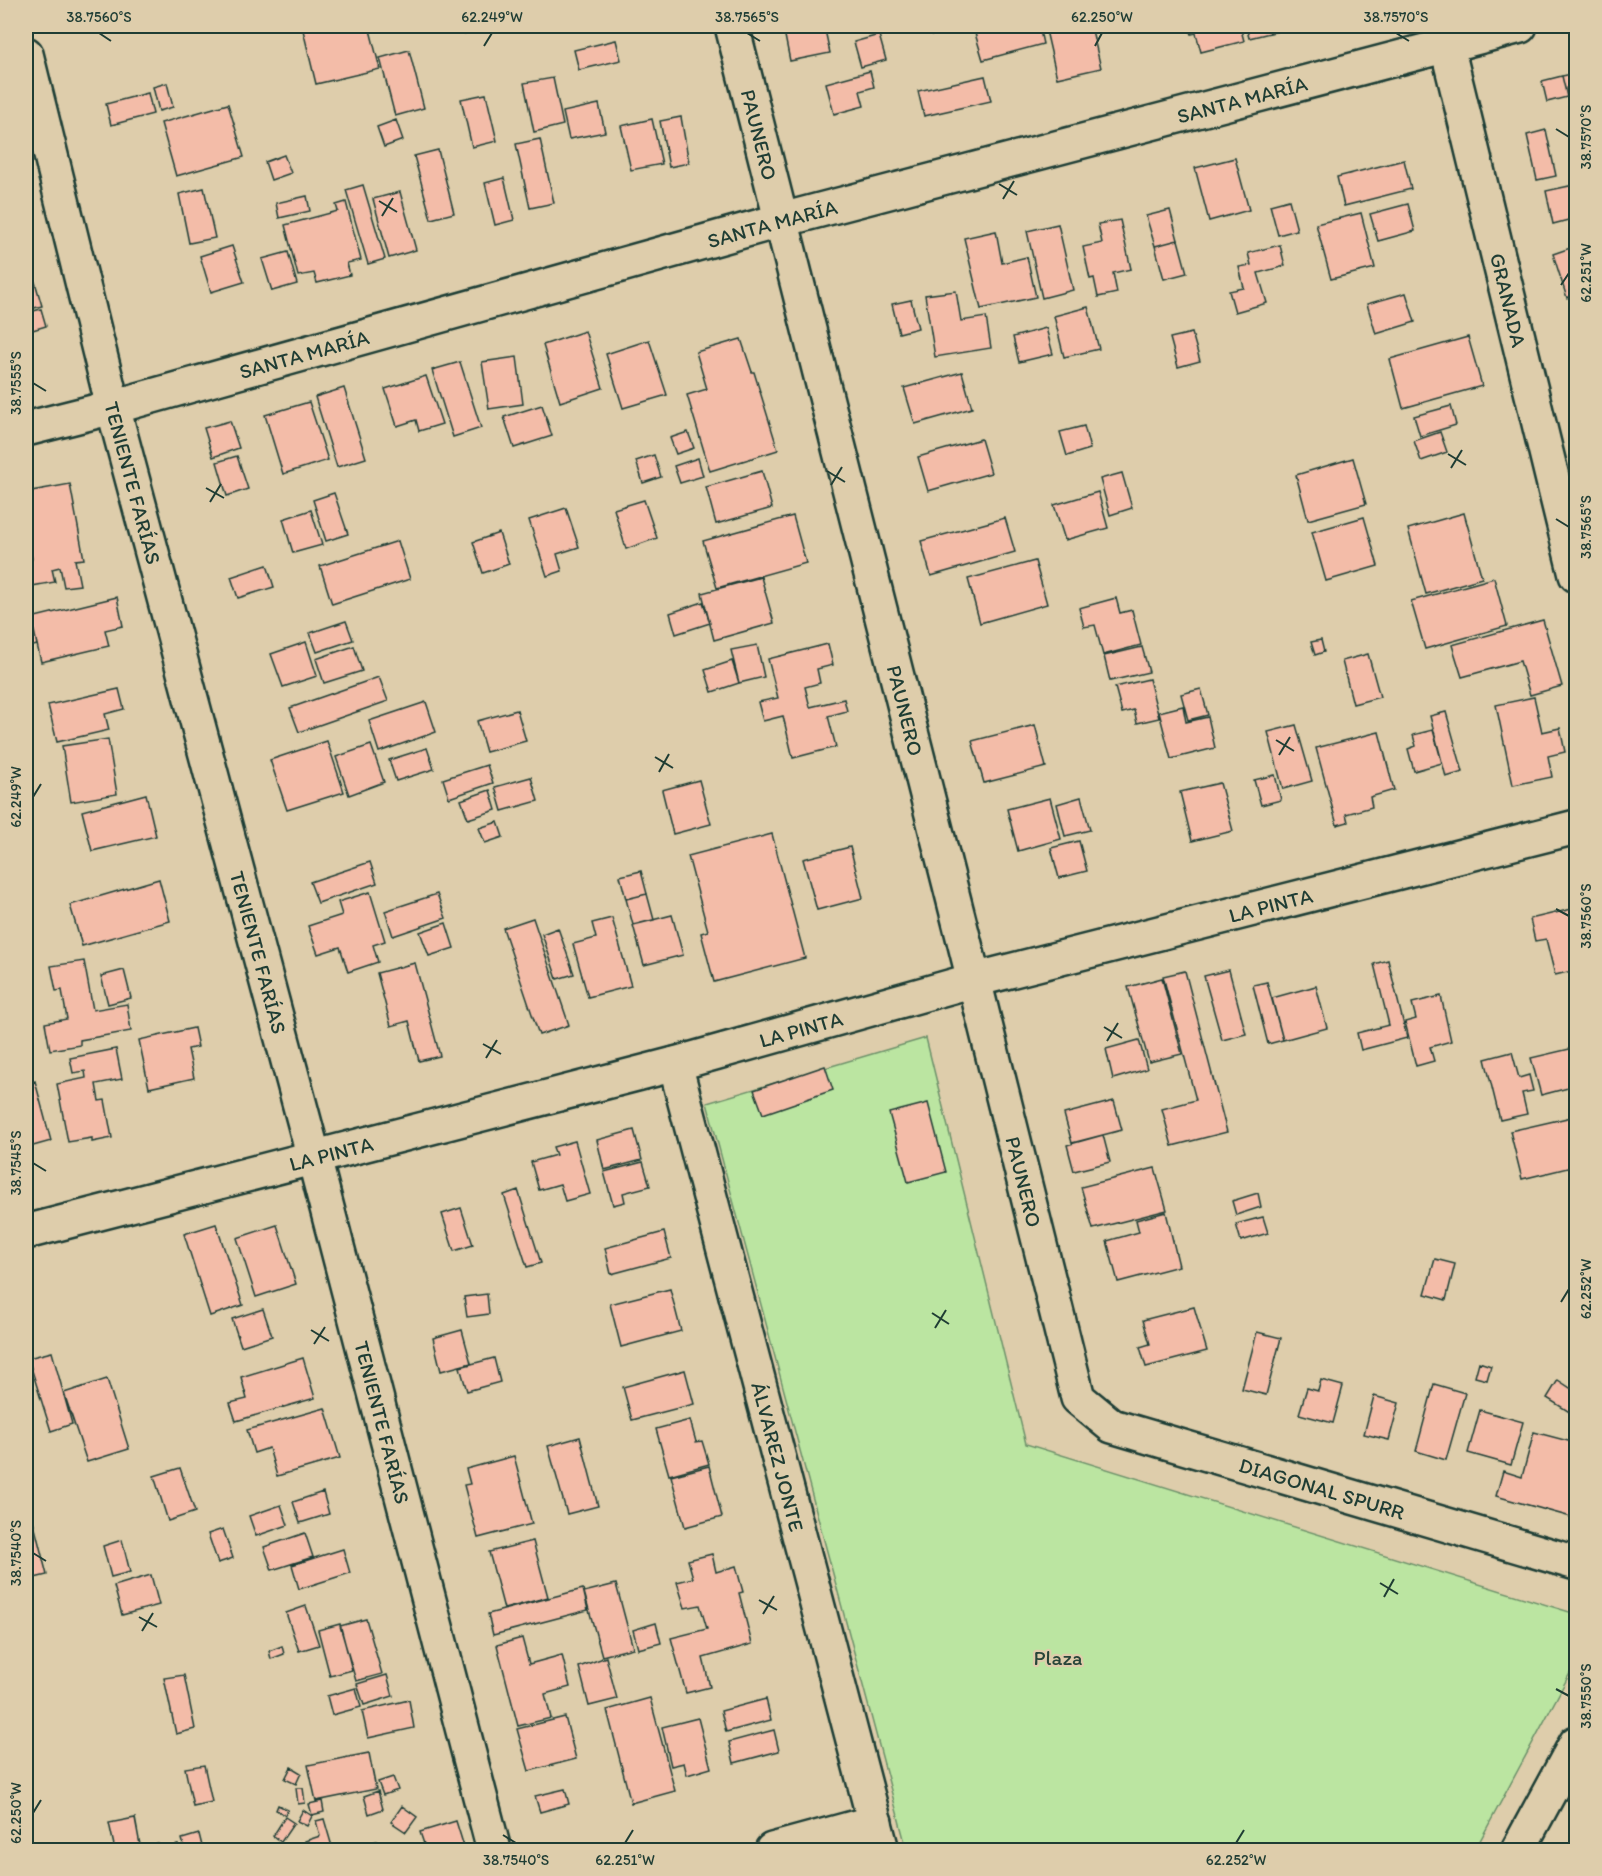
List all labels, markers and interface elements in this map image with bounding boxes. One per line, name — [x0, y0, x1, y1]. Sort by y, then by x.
text: 38.7560°S — [66, 8, 132, 26]
text: 62.249°W — [461, 8, 523, 26]
text: 38.7565°S — [715, 8, 779, 26]
text: 62.250°W — [1071, 8, 1133, 26]
text: 38.7570°S — [1364, 8, 1428, 26]
street label: SANTA MARÍA — [1174, 70, 1310, 128]
street label: PAUNERO — [736, 87, 783, 183]
text: 38.7570°S — [1577, 105, 1595, 169]
street label: SANTA MARÍA — [704, 193, 840, 253]
text: 62.251°W — [1577, 243, 1595, 303]
street label: GRANADA — [1485, 250, 1533, 350]
street label: SANTA MARÍA — [236, 323, 372, 384]
text: 38.7555°S — [7, 351, 25, 415]
street label: TENIENTE FARÍAS — [100, 399, 167, 567]
text: 38.7565°S — [1577, 495, 1595, 559]
street label: PAUNERO — [882, 662, 929, 758]
text: 62.249°W — [7, 766, 25, 828]
street label: TENIENTE FARÍAS — [225, 868, 293, 1036]
street label: LA PINTA — [1226, 882, 1316, 927]
text: 38.7560°S — [1577, 883, 1595, 949]
street label: LA PINTA — [756, 1005, 846, 1052]
text: 38.7545°S — [7, 1130, 25, 1196]
street label: LA PINTA — [286, 1130, 376, 1176]
street label: PAUNERO — [1001, 1134, 1047, 1230]
text: 62.252°W — [1577, 1259, 1595, 1319]
street label: TENIENTE FARÍAS — [350, 1338, 416, 1506]
street label: ÁLVAREZ JONTE — [747, 1379, 810, 1534]
street label: DIAGONAL SPURR — [1236, 1452, 1408, 1524]
text: 38.7540°S — [7, 1520, 25, 1586]
park label: Plaza — [1034, 1645, 1082, 1670]
text: 38.7550°S — [1577, 1663, 1595, 1729]
text: 62.250°W — [7, 1782, 25, 1844]
text: 38.7540°S — [483, 1851, 549, 1869]
text: 62.251°W — [595, 1851, 655, 1869]
text: 62.252°W — [1206, 1851, 1266, 1869]

